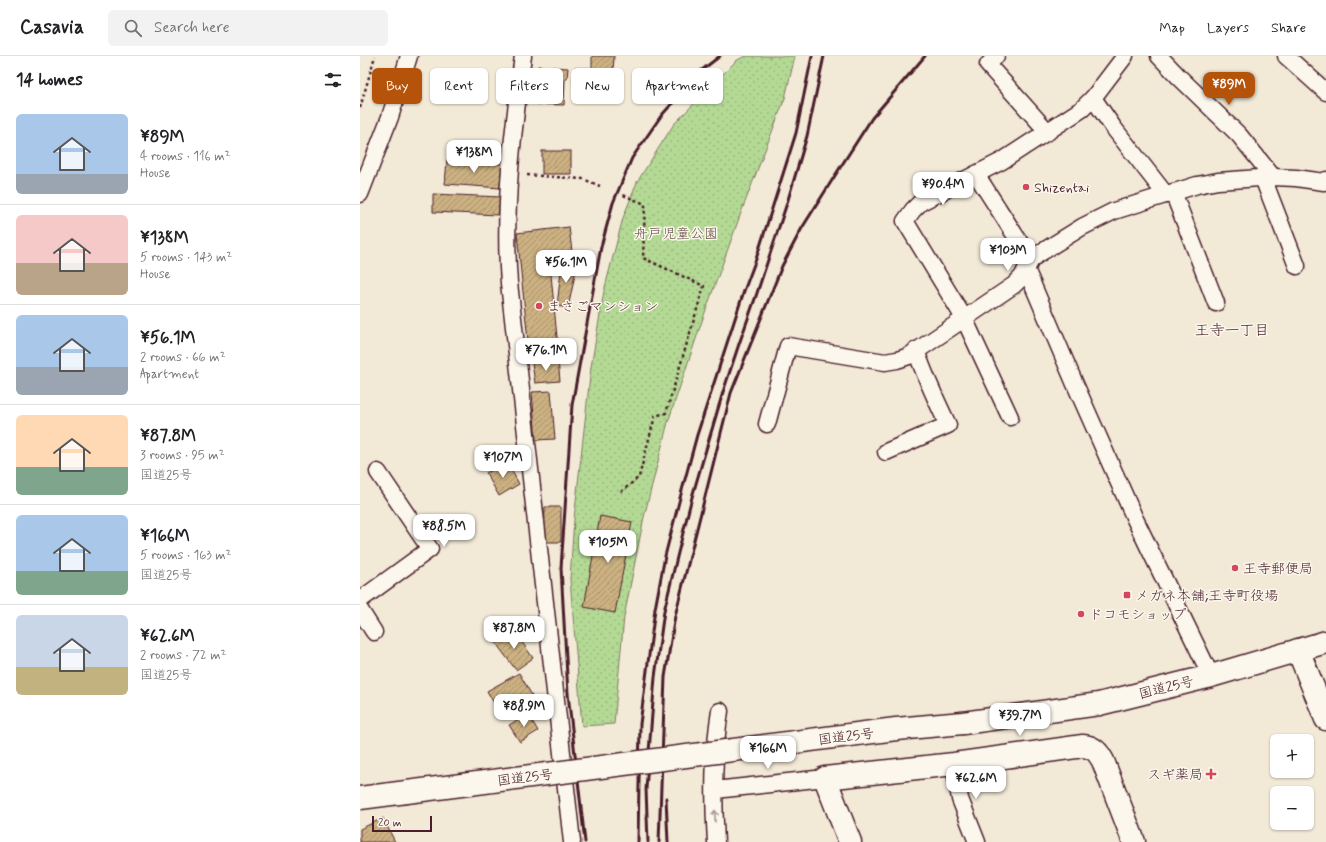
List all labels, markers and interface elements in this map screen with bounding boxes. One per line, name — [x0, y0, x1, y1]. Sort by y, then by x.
search box — [108, 10, 388, 46]
text: Casavia — [20, 15, 84, 40]
icon: search — [122, 17, 144, 39]
text: Search here — [154, 18, 229, 38]
text: Map — [1159, 19, 1185, 37]
text: Layers — [1207, 19, 1249, 37]
text: Share — [1271, 19, 1306, 37]
chip: Buy — [372, 68, 422, 104]
chip: Rent — [430, 68, 488, 104]
chip: Filters — [496, 68, 563, 104]
chip: New — [571, 68, 624, 104]
chip: Apartment — [632, 68, 723, 104]
text: 14 homes — [16, 69, 83, 91]
icon: filters — [322, 69, 344, 91]
pin: ¥89M — [1205, 72, 1253, 106]
text: ¥89M — [1212, 76, 1246, 93]
text: ¥89M — [140, 126, 184, 148]
icon: home — [48, 130, 96, 178]
pin: ¥138M — [446, 140, 502, 174]
text: ¥138M — [455, 144, 493, 161]
text: 4 rooms · 116 m² — [140, 148, 230, 165]
text: House — [140, 165, 171, 182]
pin: ¥90.4M — [910, 172, 976, 206]
text: ¥90.4M — [922, 176, 965, 193]
place label: Shizentai — [1034, 179, 1089, 197]
marker: Shizentai — [1021, 182, 1031, 192]
park label: 舟戸児童公園 — [634, 225, 718, 243]
text: ¥138M — [140, 227, 189, 249]
icon: home — [48, 231, 96, 279]
pin: ¥103M — [980, 238, 1036, 272]
text: ¥103M — [989, 242, 1027, 259]
text: 5 rooms · 143 m² — [140, 249, 232, 266]
pin: ¥56.1M — [533, 250, 599, 284]
text: ¥56.1M — [545, 254, 587, 271]
text: House — [140, 266, 171, 283]
place label: まさごマンション — [547, 298, 658, 316]
marker: まさごマンション — [534, 301, 544, 311]
district label: 王寺一丁目 — [1194, 321, 1270, 341]
text: ¥56.1M — [140, 327, 195, 349]
icon: home — [48, 331, 96, 379]
pin: ¥76.1M — [513, 338, 579, 372]
text: ¥76.1M — [525, 342, 567, 359]
text: 2 rooms · 66 m² — [140, 349, 225, 366]
text: Apartment — [140, 366, 199, 383]
text: ¥87.8M — [140, 425, 196, 447]
icon: home — [48, 431, 96, 479]
pin: ¥107M — [475, 445, 531, 479]
text: 3 rooms · 95 m² — [140, 447, 224, 464]
text: ¥107M — [483, 449, 523, 466]
text: 国道25号 — [140, 467, 192, 484]
pin: ¥88.5M — [411, 514, 477, 548]
text: ¥88.5M — [422, 518, 466, 535]
text: ¥166M — [140, 525, 190, 547]
pin: ¥105M — [580, 530, 636, 564]
icon: home — [48, 531, 96, 579]
text: ¥105M — [588, 534, 628, 551]
text: 5 rooms · 163 m² — [140, 547, 231, 564]
place label: 王寺郵便局 — [1243, 560, 1313, 578]
marker: 王寺郵便局 — [1230, 563, 1240, 573]
text: 国道25号 — [140, 567, 192, 584]
place label: メガネ本舗;王寺町役場 — [1135, 587, 1278, 605]
marker: メガネ本舗;王寺町役場 — [1122, 590, 1132, 600]
place label: ドコモショップ — [1089, 606, 1186, 624]
marker: ドコモショップ — [1076, 609, 1086, 619]
pin: ¥87.8M — [481, 616, 547, 650]
text: ¥87.8M — [493, 620, 535, 637]
text: ¥62.6M — [140, 625, 195, 647]
icon: home — [48, 631, 96, 679]
text: 2 rooms · 72 m² — [140, 647, 226, 664]
text: 国道25号 — [140, 667, 192, 684]
street label: 国道25号 — [1137, 672, 1196, 704]
pin: ¥88.9M — [491, 694, 557, 728]
text: ¥88.9M — [503, 698, 545, 715]
pin: ¥39.7M — [987, 703, 1053, 737]
text: ¥39.7M — [998, 707, 1042, 724]
street label: 国道25号 — [817, 725, 875, 749]
map controls — [1270, 734, 1314, 830]
button: + — [1270, 734, 1314, 778]
pin: ¥166M — [740, 736, 796, 770]
text: ¥166M — [749, 740, 787, 757]
street label: 国道25号 — [496, 766, 554, 790]
pin: ¥62.6M — [943, 766, 1009, 800]
place label: スギ薬局 — [1147, 766, 1203, 784]
marker: スギ薬局 — [1206, 769, 1216, 779]
text: ¥62.6M — [955, 770, 997, 787]
button: − — [1270, 786, 1314, 830]
one-way arrow — [711, 810, 719, 823]
scale bar — [372, 814, 432, 833]
text: 20 m — [378, 816, 401, 830]

